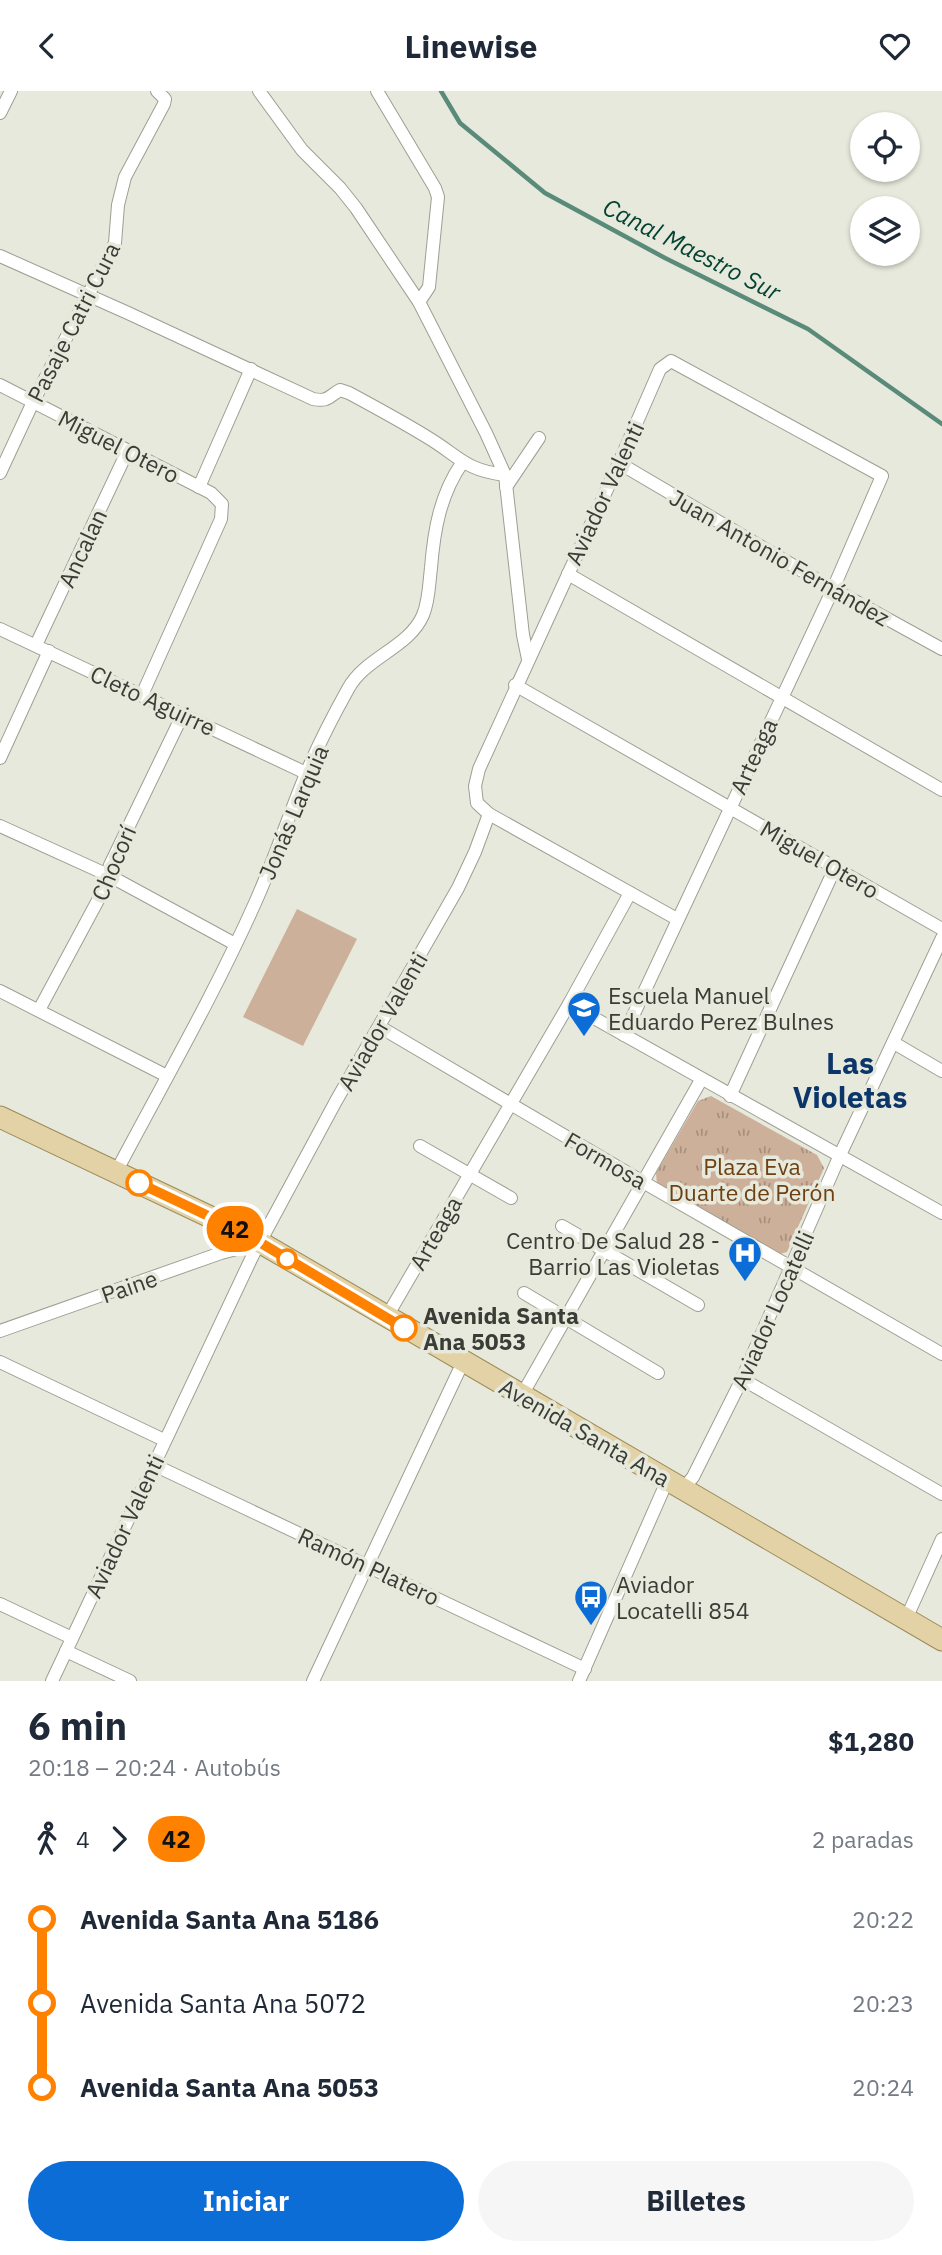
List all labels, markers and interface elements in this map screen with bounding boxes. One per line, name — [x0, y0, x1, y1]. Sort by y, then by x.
text: Linewise — [404, 25, 538, 67]
icon: back — [28, 27, 66, 65]
icon: heart — [876, 27, 914, 65]
map controls — [850, 112, 920, 266]
button: locate — [850, 112, 920, 182]
water label: Canal Maestro Sur — [598, 190, 787, 308]
button: layers — [850, 196, 920, 266]
street label: Pasaje Catri Cura — [20, 237, 126, 407]
street label: Miguel Otero — [53, 403, 185, 489]
street label: Aviador Valenti — [558, 416, 650, 570]
street label: Juan Antonio Fernández — [664, 482, 896, 632]
street label: Ancalan — [51, 504, 113, 592]
street label: Cleto Aguirre — [86, 658, 220, 742]
street label: Arteaga — [722, 713, 784, 799]
street label: Jonás Larquia — [251, 740, 335, 884]
street label: Miguel Otero — [755, 813, 885, 905]
street label: Chocorí — [84, 821, 142, 905]
street label: Aviador Valenti — [330, 946, 434, 1096]
place label: Escuela Manuel Eduardo Perez Bulnes — [608, 980, 834, 1036]
school or university icon: Escuela Manuel Eduardo Perez Bulnes — [565, 989, 603, 1038]
district label: Las Violetas — [793, 1043, 907, 1116]
street label: Formosa — [560, 1124, 652, 1196]
park label: Plaza Eva Duarte de Perón — [668, 1151, 836, 1207]
unlabelled marker — [126, 1170, 152, 1196]
street label: Arteaga — [402, 1191, 468, 1275]
line badge: 42 — [204, 1206, 266, 1252]
text: 42 — [221, 1213, 249, 1245]
place label: Centro De Salud 28 - Barrio Las Violetas — [506, 1225, 720, 1281]
street label: Aviador Locatelli — [724, 1226, 820, 1394]
hospital icon: Centro De Salud 28 - Barrio Las Violetas — [726, 1234, 764, 1283]
unlabelled marker — [277, 1249, 297, 1269]
street label: Paine — [97, 1262, 161, 1310]
place label: Avenida Santa Ana 5053 — [423, 1300, 579, 1356]
marker: Avenida Santa Ana 5053 — [391, 1315, 417, 1341]
street label: Avenida Santa Ana — [494, 1371, 676, 1493]
street label: Aviador Valenti — [78, 1449, 170, 1603]
street label: Ramón Platero — [294, 1520, 444, 1612]
place label: Aviador Locatelli 854 — [616, 1569, 750, 1625]
bus stop icon: Aviador Locatelli 854 — [572, 1578, 610, 1627]
text: 6 min — [28, 1701, 127, 1750]
text: $1,280 — [828, 1724, 914, 1758]
text: 20:18 – 20:24 · Autobús — [28, 1752, 281, 1782]
icon: walk — [28, 1820, 66, 1858]
icon: forward — [100, 1820, 138, 1858]
text: 42 — [162, 1823, 191, 1855]
text: 4 — [76, 1824, 90, 1854]
text: 2 paradas — [812, 1824, 914, 1854]
text: Avenida Santa Ana 5186 — [80, 1902, 379, 1936]
text: 20:22 — [852, 1904, 914, 1934]
text: Avenida Santa Ana 5072 — [80, 1986, 366, 2020]
text: 20:23 — [852, 1988, 914, 2018]
text: Avenida Santa Ana 5053 — [80, 2070, 379, 2104]
text: 20:24 — [852, 2072, 914, 2102]
button: Iniciar — [28, 2161, 464, 2241]
button: Billetes — [478, 2161, 914, 2241]

